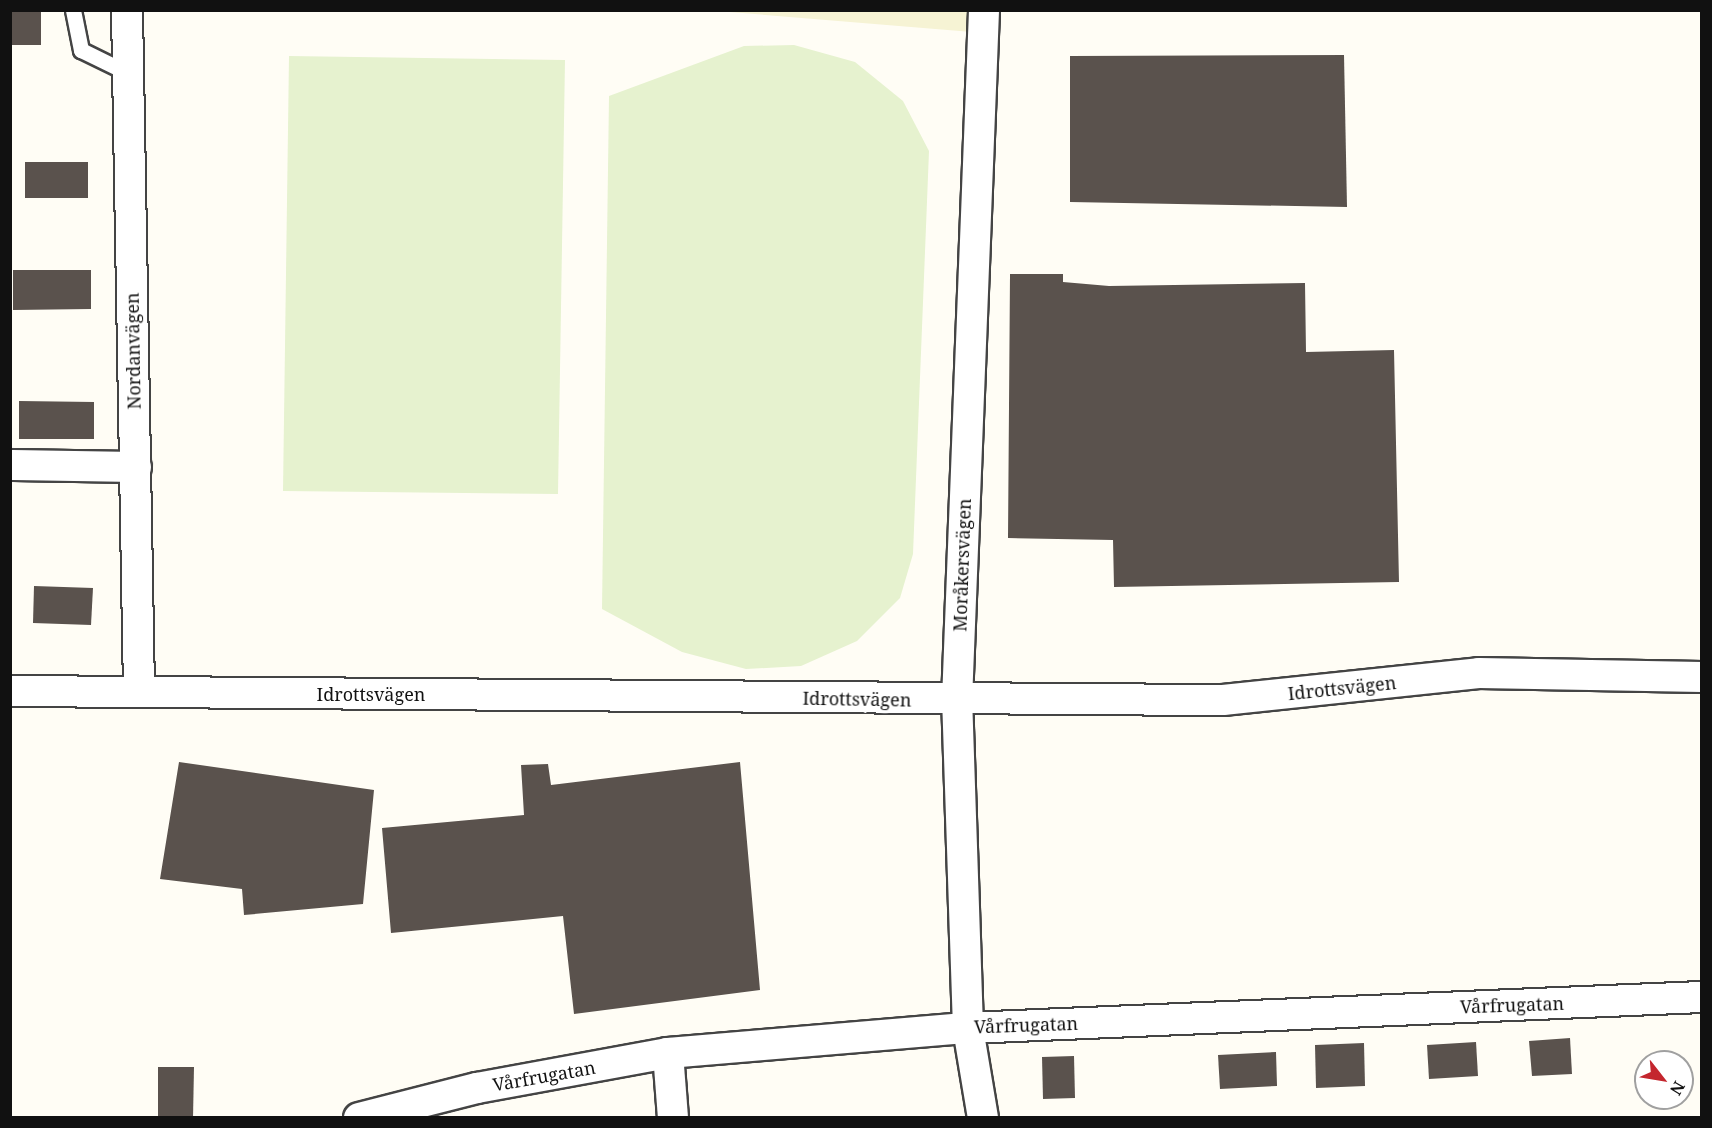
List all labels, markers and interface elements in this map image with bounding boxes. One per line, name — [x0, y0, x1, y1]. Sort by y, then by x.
street label: Nordanvägen — [121, 292, 145, 410]
street label: Moråkersvägen — [949, 498, 975, 632]
street label: Idrottsvägen — [1287, 672, 1397, 704]
street label: Idrottsvägen — [317, 683, 425, 705]
street label: Idrottsvägen — [802, 687, 912, 711]
street label: Vårfrugatan — [1460, 992, 1564, 1018]
street label: Vårfrugatan — [974, 1012, 1078, 1038]
north arrow — [1634, 1050, 1694, 1110]
street label: Vårfrugatan — [491, 1056, 597, 1096]
text: N — [1665, 1077, 1690, 1099]

